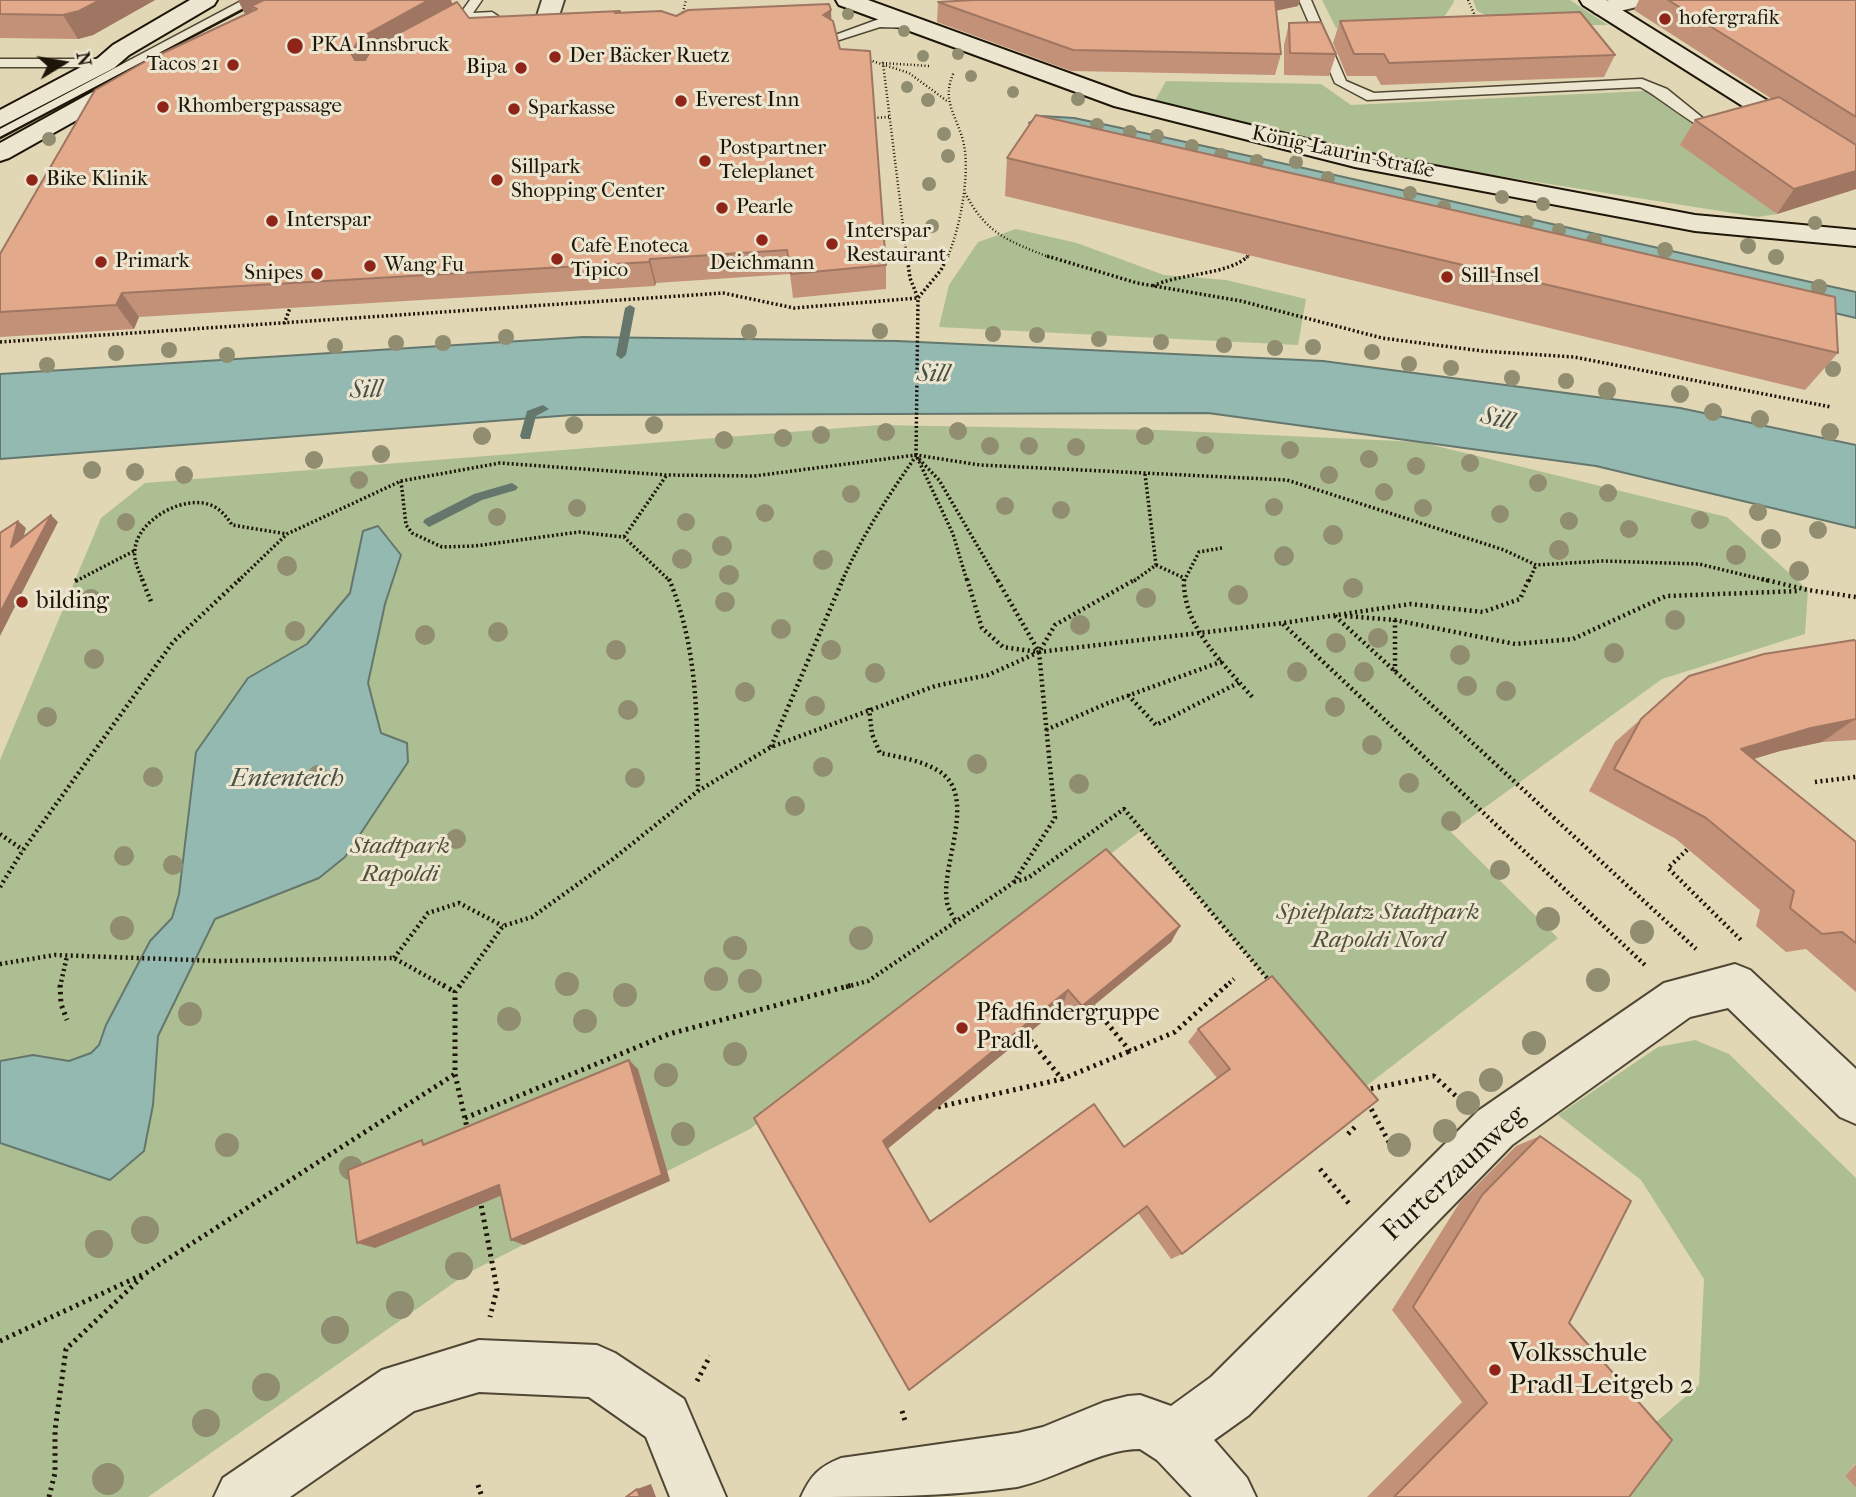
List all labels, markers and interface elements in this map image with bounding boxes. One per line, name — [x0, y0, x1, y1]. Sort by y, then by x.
place label: hofergrafik — [1679, 6, 1780, 32]
marker: hofergrafik — [1657, 11, 1673, 27]
north arrow — [28, 28, 98, 98]
place label: PKA Innsbruck — [311, 33, 449, 59]
marker: PKA Innsbruck — [285, 36, 305, 56]
place label: Der Bäcker Ruetz — [569, 44, 730, 70]
marker: Der Bäcker Ruetz — [547, 49, 563, 65]
text: N — [71, 50, 96, 68]
place label: Tacos 21 — [146, 52, 219, 78]
place label: Bipa — [466, 55, 507, 81]
marker: Tacos 21 — [225, 57, 241, 73]
marker: Bipa — [513, 60, 529, 76]
place label: Everest Inn — [695, 88, 799, 114]
marker: Everest Inn — [673, 93, 689, 109]
place label: Rhombergpassage — [177, 94, 342, 120]
place label: Sparkasse — [528, 96, 615, 122]
marker: Rhombergpassage — [155, 99, 171, 115]
marker: Sparkasse — [506, 101, 522, 117]
street label: König-Laurin-Straße — [1249, 121, 1437, 185]
place label: Postpartner Teleplanet — [719, 136, 826, 186]
marker: Postpartner Teleplanet — [697, 153, 713, 169]
place label: Sillpark Shopping Center — [511, 155, 664, 205]
place label: Bike Klinik — [46, 167, 148, 193]
marker: Bike Klinik — [24, 172, 40, 188]
marker: Sillpark Shopping Center — [489, 172, 505, 188]
place label: Pearle — [736, 195, 793, 221]
marker: Pearle — [714, 200, 730, 216]
place label: Interspar — [286, 208, 371, 234]
marker: Interspar — [264, 213, 280, 229]
place label: Interspar Restaurant — [846, 219, 946, 269]
marker: Deichmann — [754, 232, 770, 248]
place label: Cafe Enoteca Tipico — [571, 234, 689, 284]
marker: Interspar Restaurant — [824, 236, 840, 252]
place label: Primark — [115, 249, 190, 275]
marker: Cafe Enoteca Tipico — [549, 251, 565, 267]
place label: Deichmann — [710, 251, 814, 277]
place label: Wang Fu — [384, 253, 464, 279]
marker: Primark — [93, 254, 109, 270]
marker: Wang Fu — [362, 258, 378, 274]
place label: Snipes — [244, 261, 303, 287]
place label: Sill-Insel — [1461, 264, 1539, 290]
marker: Snipes — [309, 266, 325, 282]
marker: Sill-Insel — [1439, 269, 1455, 285]
water label: Sill — [916, 359, 950, 391]
water label: Sill — [349, 375, 383, 407]
water label: Sill — [1478, 401, 1516, 439]
place label: bilding — [36, 588, 109, 616]
marker: bilding — [14, 594, 30, 610]
water label: Ententeich — [230, 764, 344, 796]
park label: Stadtpark Rapoldi — [350, 833, 450, 889]
park label: Spielplatz Stadtpark Rapoldi Nord — [1276, 899, 1480, 955]
place label: Pfadfindergruppe Pradl — [976, 1000, 1160, 1056]
marker: Pfadfindergruppe Pradl — [954, 1020, 970, 1036]
street label: Furterzaunweg — [1376, 1099, 1534, 1249]
place label: Volksschule Pradl-Leitgeb 2 — [1509, 1337, 1694, 1403]
marker: Volksschule Pradl-Leitgeb 2 — [1487, 1362, 1503, 1378]

